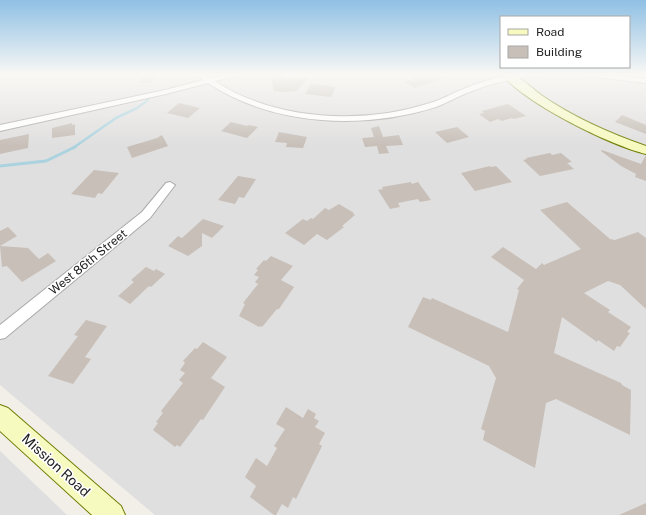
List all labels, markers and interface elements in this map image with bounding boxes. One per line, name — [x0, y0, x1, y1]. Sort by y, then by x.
legend — [500, 16, 630, 68]
text: Road — [536, 25, 564, 39]
text: Building — [536, 45, 582, 59]
street label: West 86th Street — [46, 226, 130, 298]
street label: Mission Road — [19, 430, 93, 500]

